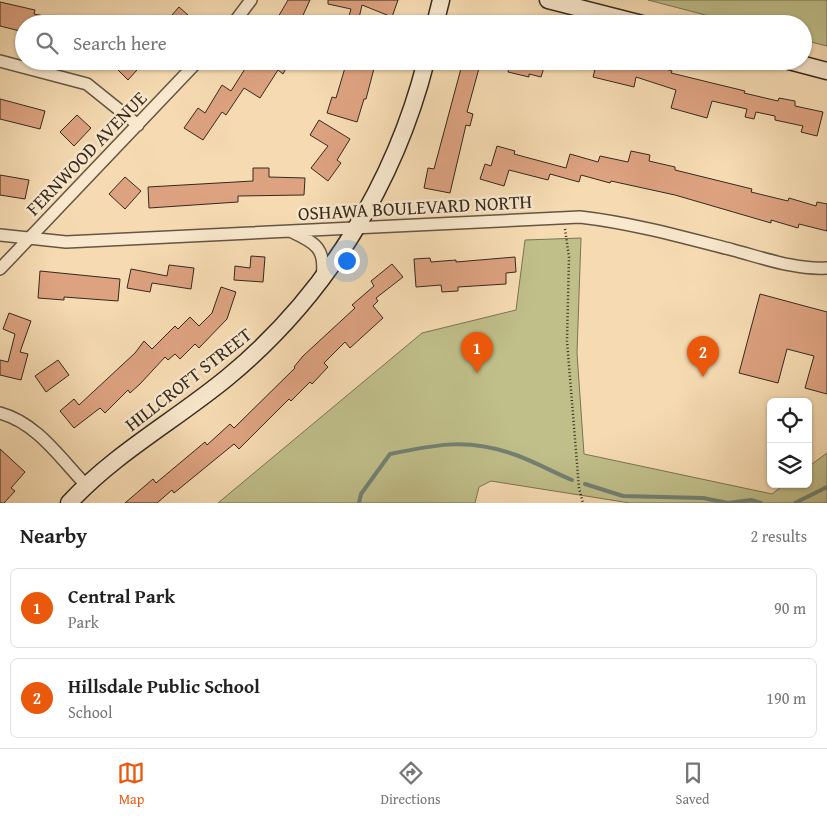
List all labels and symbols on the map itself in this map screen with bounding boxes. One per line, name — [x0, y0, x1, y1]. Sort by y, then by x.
street label: FERNWOOD AVENUE — [19, 84, 153, 222]
street label: OSHAWA BOULEVARD NORTH — [297, 187, 533, 227]
your location — [334, 248, 360, 274]
street label: HILLCROFT STREET — [118, 320, 258, 438]
pin: 1 — [461, 332, 493, 373]
pin: 2 — [687, 336, 719, 377]

